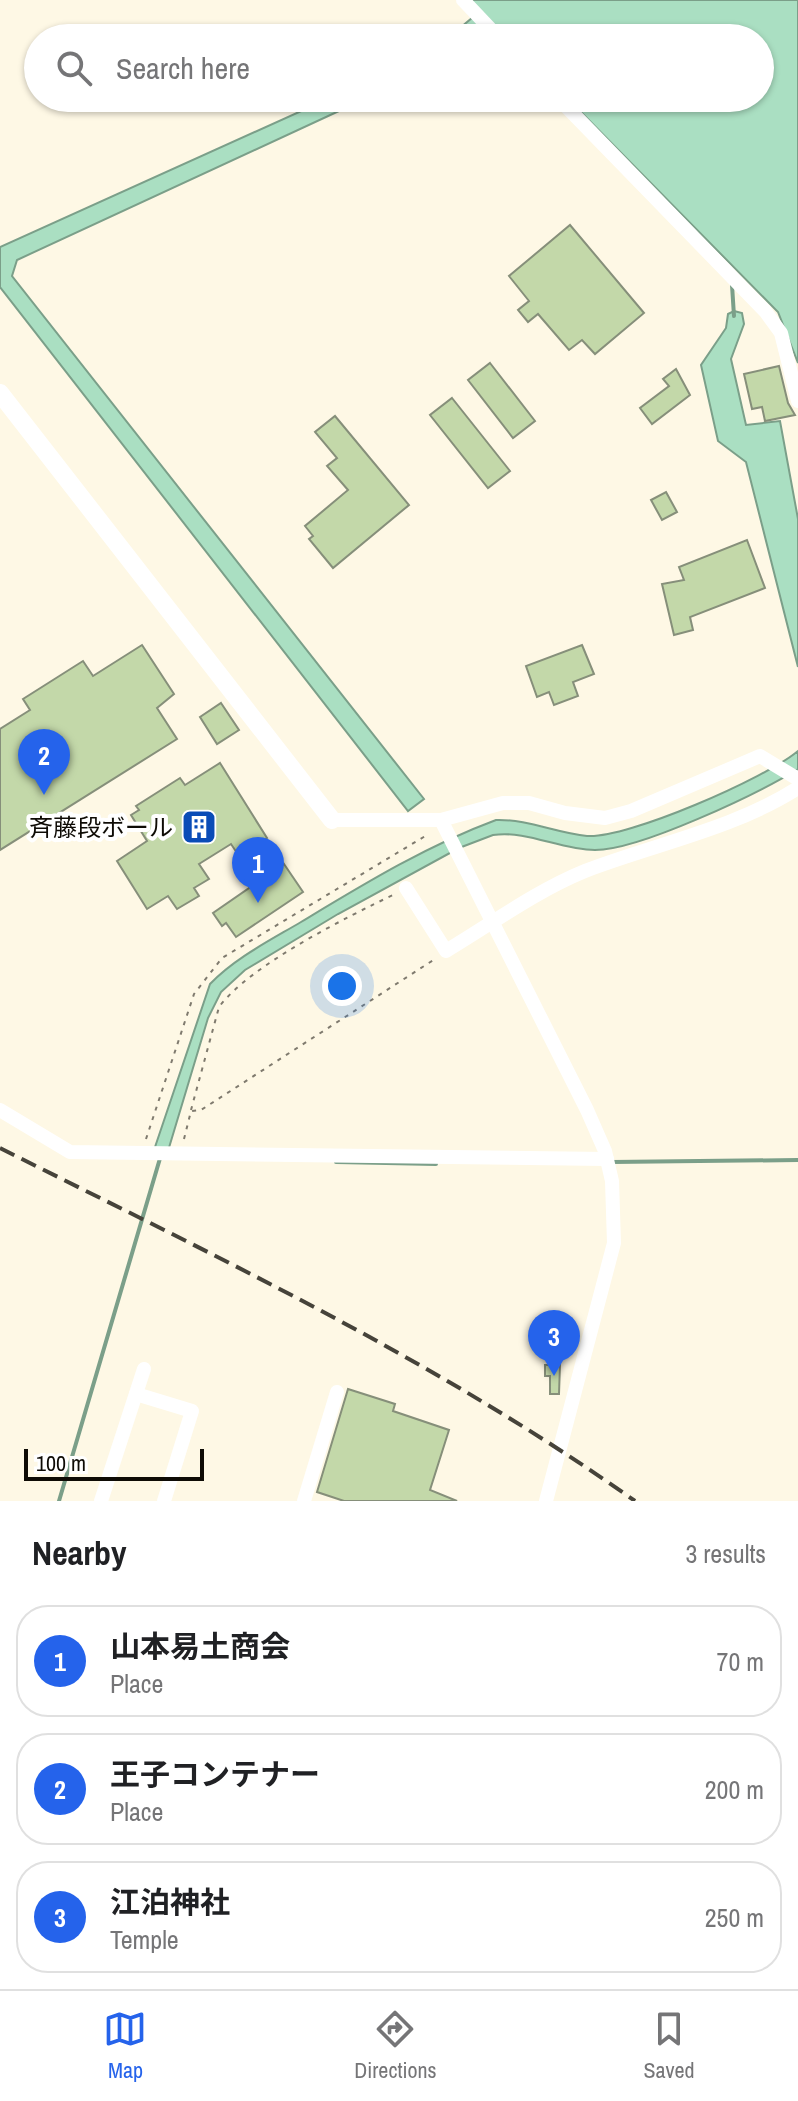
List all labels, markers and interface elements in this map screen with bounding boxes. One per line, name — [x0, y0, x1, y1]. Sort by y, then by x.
search box — [24, 24, 774, 112]
icon: search — [52, 46, 96, 90]
text: Search here — [116, 48, 250, 88]
pin: 2 — [18, 729, 70, 795]
building icon: 斉藤段ボール — [180, 808, 218, 846]
place label: 斉藤段ボール — [29, 811, 173, 843]
pin: 1 — [232, 837, 284, 903]
your location — [322, 966, 362, 1006]
pin: 3 — [528, 1310, 580, 1376]
scale bar — [24, 1445, 204, 1481]
text: 100 m — [36, 1448, 86, 1478]
text: Nearby — [32, 1530, 127, 1576]
text: 3 results — [685, 1536, 766, 1571]
text: 山本易土商会 — [110, 1626, 290, 1666]
text: 1 — [54, 1644, 66, 1679]
text: 70 m — [717, 1644, 764, 1679]
text: Place — [110, 1666, 163, 1701]
text: 王子コンテナー — [110, 1754, 320, 1794]
text: 2 — [54, 1772, 66, 1807]
text: 200 m — [705, 1772, 764, 1807]
text: Place — [110, 1794, 163, 1829]
text: 江泊神社 — [110, 1882, 230, 1922]
text: 3 — [54, 1900, 66, 1935]
text: 250 m — [705, 1900, 764, 1935]
text: Temple — [110, 1922, 179, 1957]
tab: Map — [103, 2007, 147, 2085]
tab: Directions — [354, 2007, 437, 2085]
tab: Saved — [643, 2007, 695, 2085]

